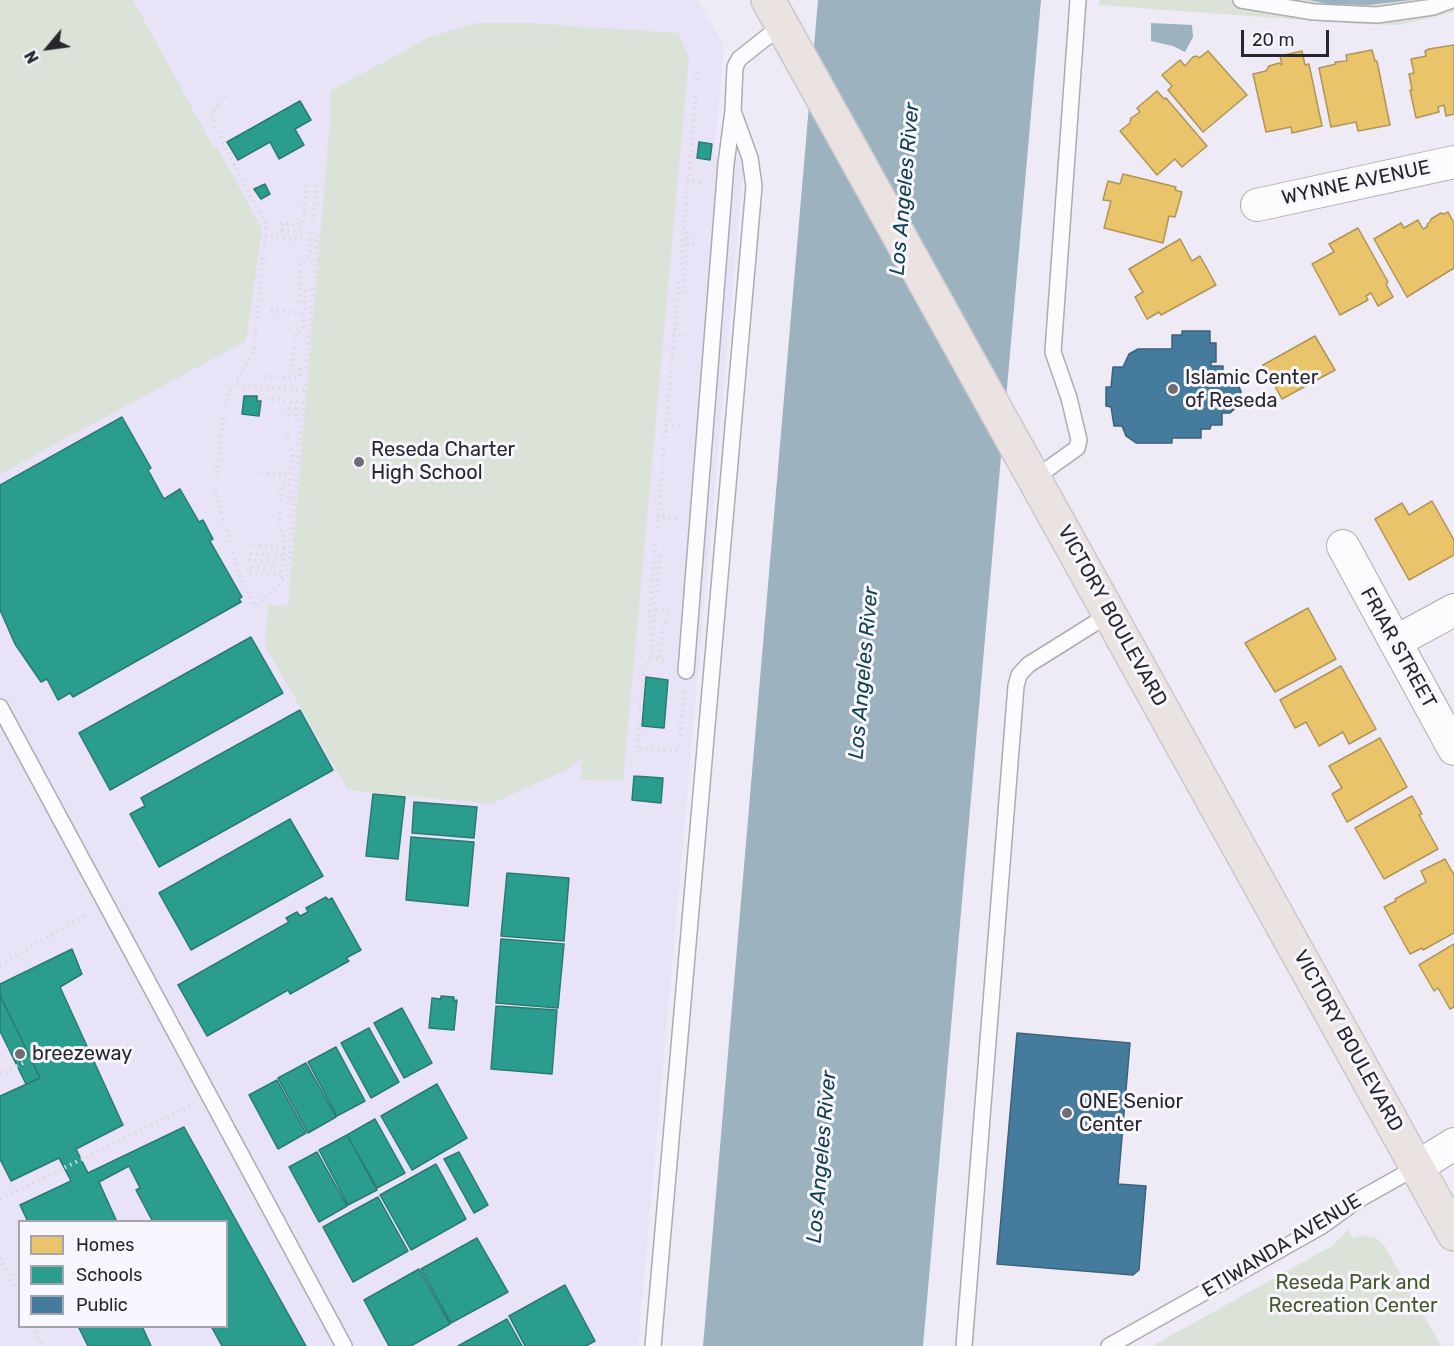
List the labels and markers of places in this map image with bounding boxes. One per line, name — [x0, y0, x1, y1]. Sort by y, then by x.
place label: Islamic Center of Reseda — [1185, 366, 1318, 413]
marker: Islamic Center of Reseda — [1166, 382, 1180, 396]
place label: Reseda Charter High School — [371, 438, 515, 485]
marker: Reseda Charter High School — [352, 455, 366, 469]
place label: breezeway — [32, 1042, 132, 1066]
marker: breezeway — [13, 1047, 27, 1061]
place label: ONE Senior Center — [1079, 1090, 1183, 1137]
marker: ONE Senior Center — [1060, 1106, 1074, 1120]

